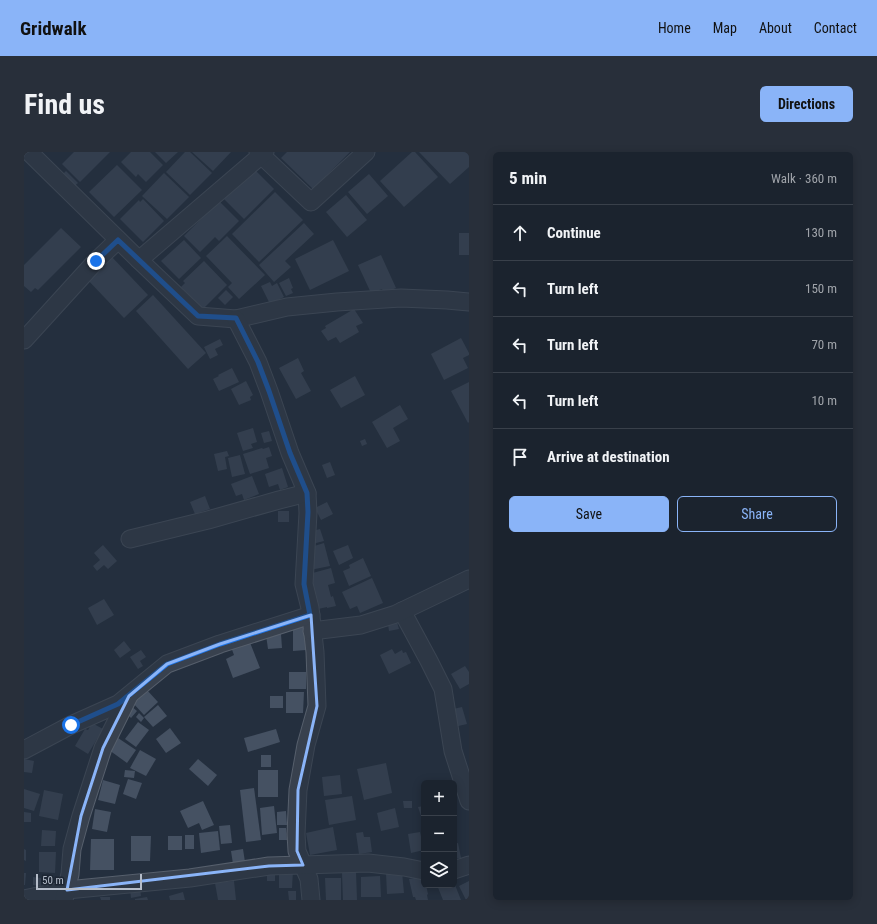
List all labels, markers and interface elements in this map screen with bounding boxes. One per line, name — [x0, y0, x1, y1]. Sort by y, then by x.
text: Gridwalk — [20, 17, 86, 40]
text: Home — [658, 20, 691, 36]
text: Map — [713, 20, 737, 36]
text: About — [759, 20, 792, 36]
text: Contact — [814, 20, 857, 36]
button: Directions — [760, 86, 853, 122]
text: Find us — [24, 88, 105, 121]
text: 5 min — [509, 168, 547, 188]
text: Walk · 360 m — [771, 171, 837, 186]
icon: ahead — [509, 222, 531, 244]
text: Continue — [547, 224, 601, 242]
text: 130 m — [805, 225, 837, 240]
route end — [87, 252, 105, 270]
icon: left — [509, 278, 531, 300]
text: Turn left — [547, 280, 598, 298]
text: 150 m — [805, 281, 837, 296]
icon: left — [509, 334, 531, 356]
text: Turn left — [547, 336, 598, 354]
text: 70 m — [811, 337, 837, 352]
icon: left — [509, 390, 531, 412]
text: Turn left — [547, 392, 598, 410]
text: 10 m — [811, 393, 837, 408]
icon: arrive — [509, 446, 531, 468]
text: Arrive at destination — [547, 448, 670, 466]
button: Save — [509, 496, 669, 532]
button: Share — [677, 496, 837, 532]
route start — [62, 716, 80, 734]
map controls — [421, 780, 457, 888]
button: + — [421, 780, 457, 816]
button: − — [421, 816, 457, 852]
button: layers — [421, 852, 457, 888]
scale bar — [36, 872, 142, 891]
text: 50 m — [42, 874, 64, 887]

